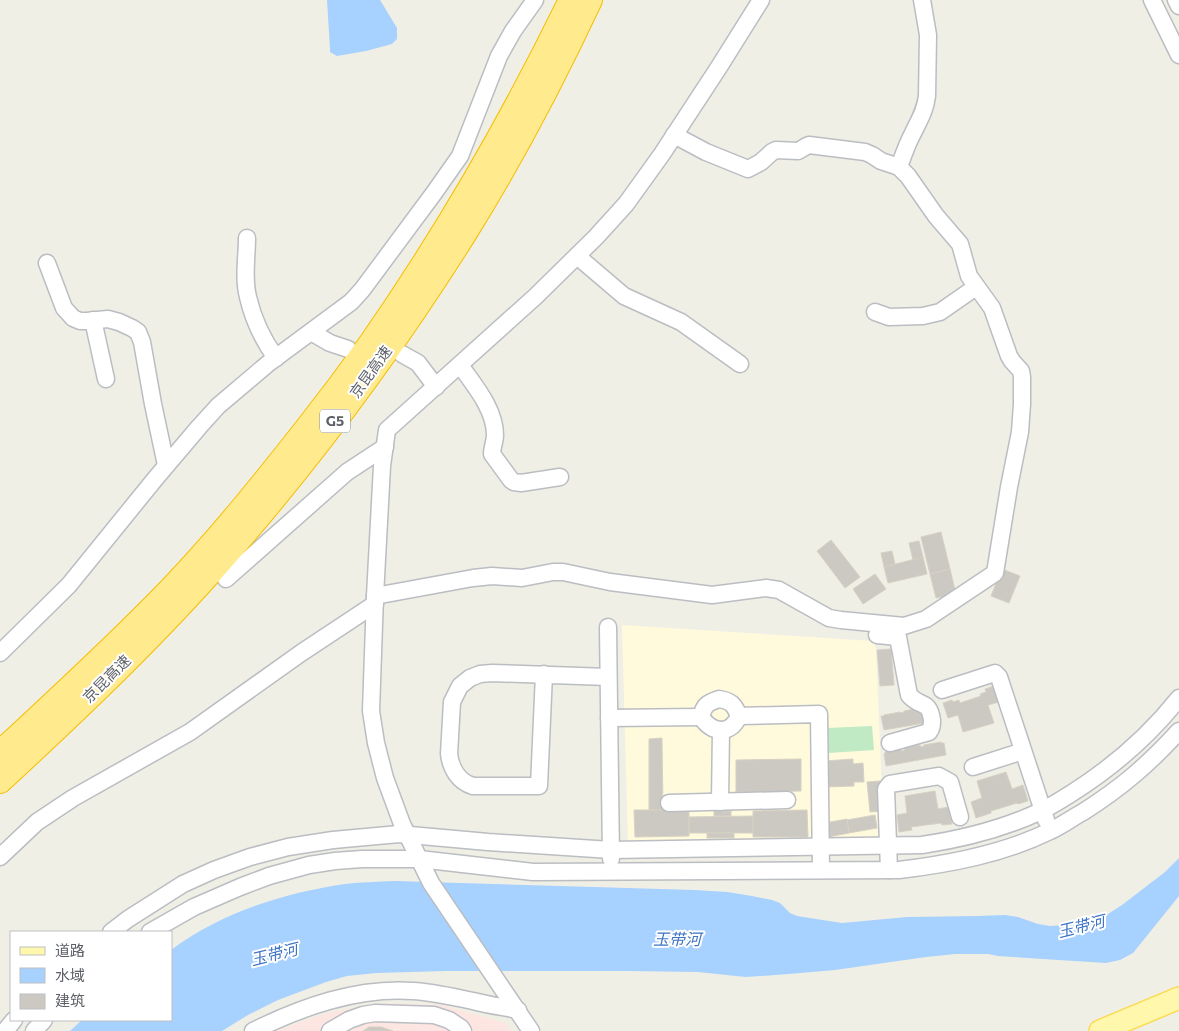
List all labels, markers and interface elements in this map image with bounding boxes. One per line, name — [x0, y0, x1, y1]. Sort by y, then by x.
street label: 京昆高速 — [345, 342, 395, 401]
road number: G5 — [320, 410, 350, 432]
street label: 京昆高速 — [79, 651, 134, 706]
water label: 玉带河 — [1055, 910, 1109, 941]
water label: 玉带河 — [653, 929, 704, 948]
legend — [10, 931, 172, 1021]
water label: 玉带河 — [248, 938, 302, 969]
text: 道路 — [55, 941, 85, 959]
text: 水域 — [55, 966, 85, 984]
text: 建筑 — [55, 991, 85, 1009]

